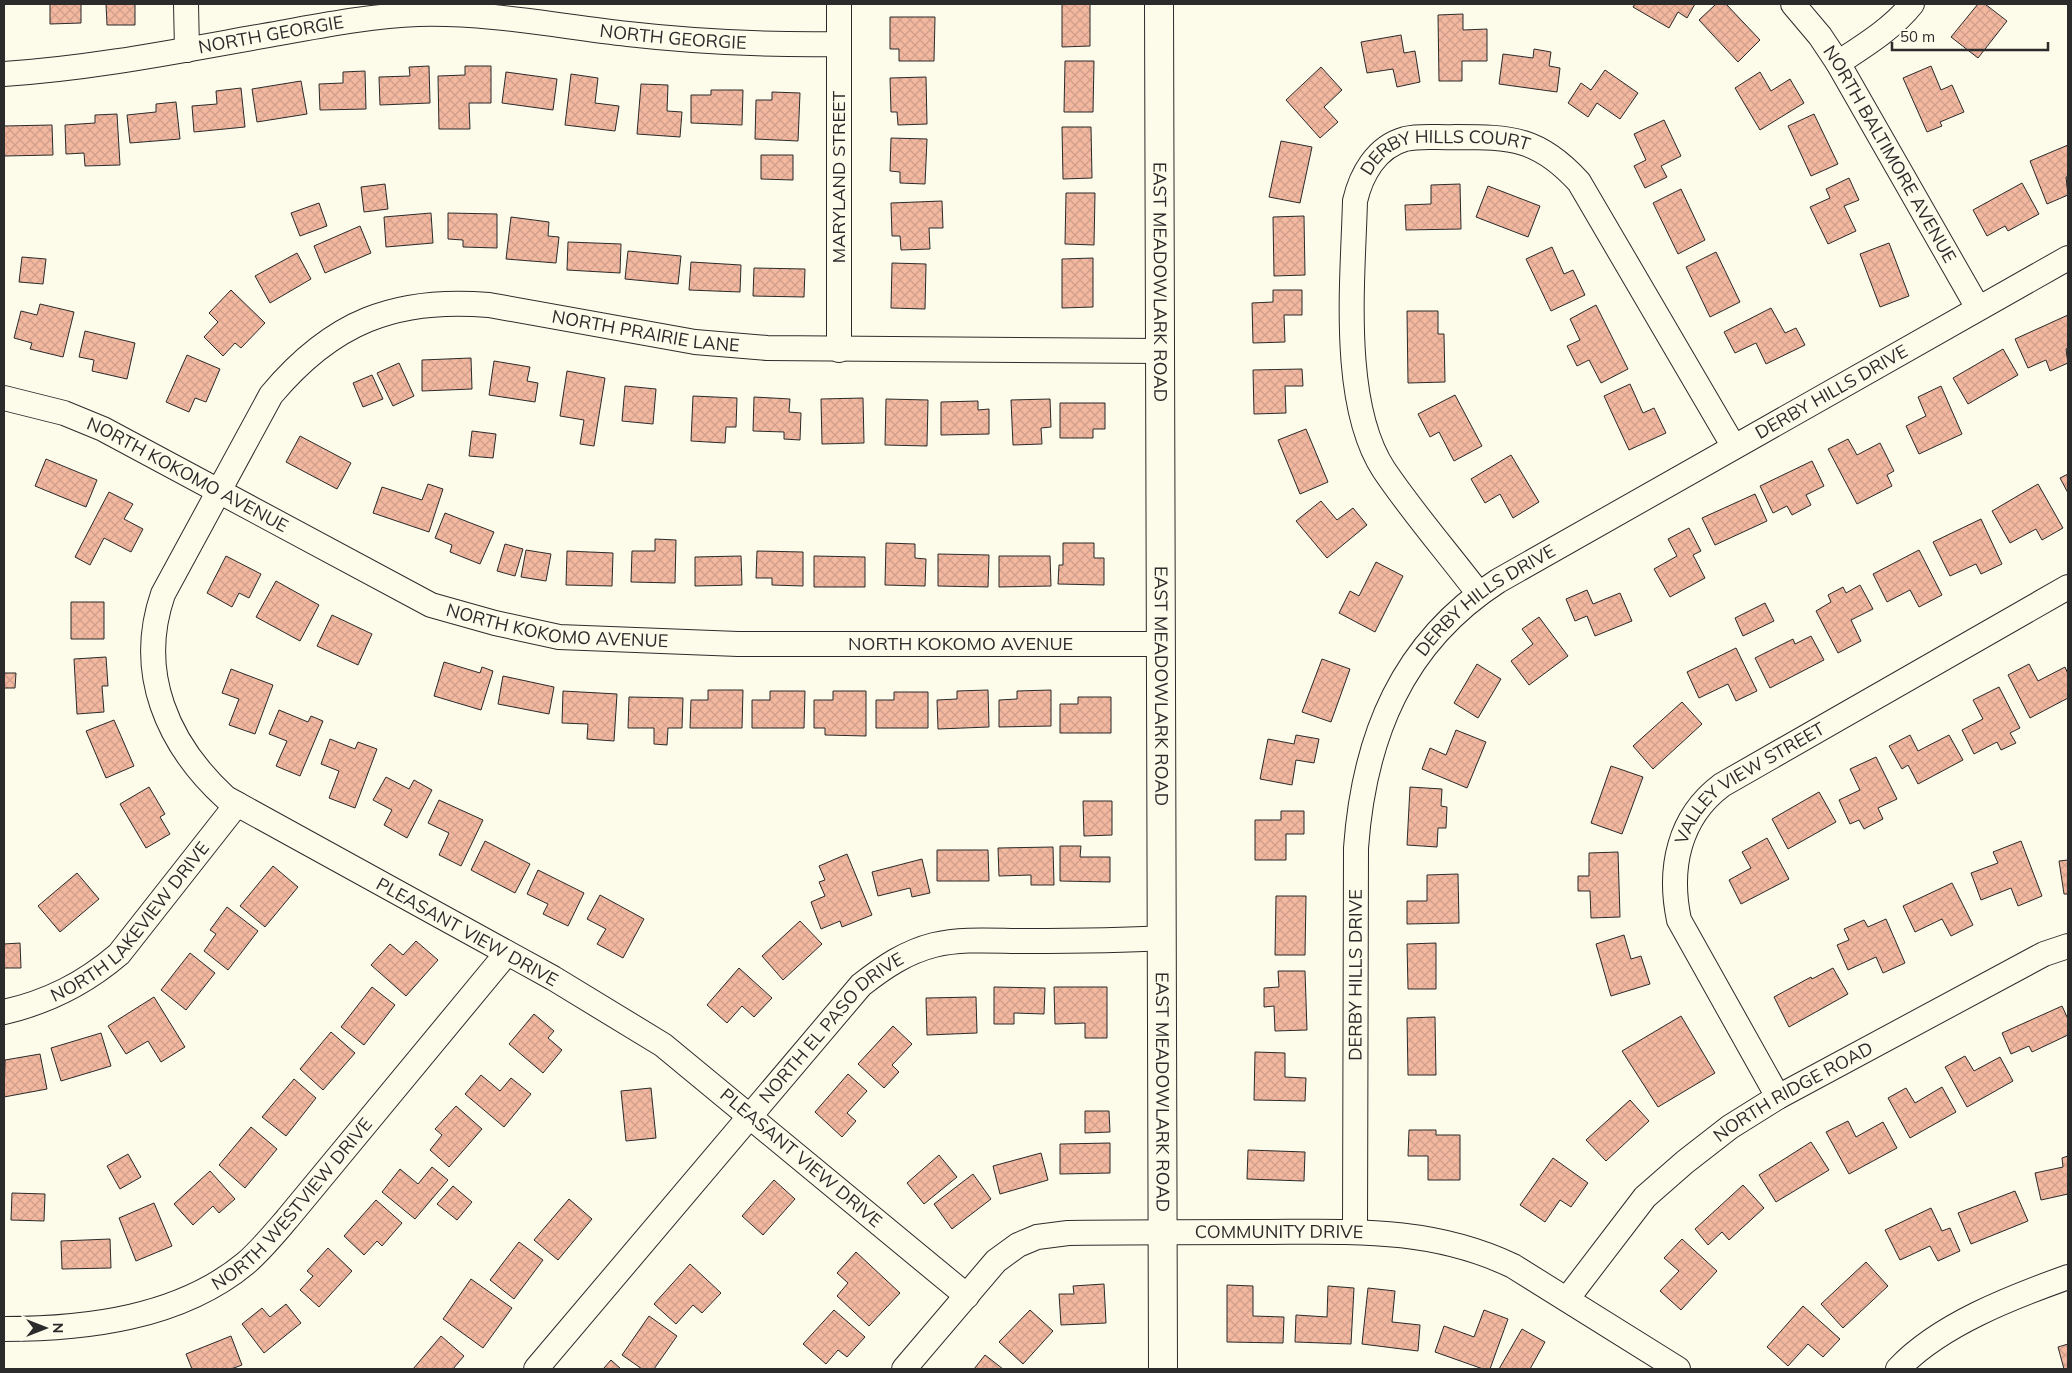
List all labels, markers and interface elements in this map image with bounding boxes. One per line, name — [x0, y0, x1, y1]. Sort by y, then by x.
street label: NORTH GEORGIE — [196, 10, 345, 58]
street label: NORTH GEORGIE — [598, 19, 747, 54]
scale bar — [1892, 20, 2048, 52]
text: 50 m — [1900, 27, 1935, 46]
street label: NORTH BALTIMORE AVENUE — [1818, 41, 1962, 267]
street label: MARYLAND STREET — [827, 91, 850, 263]
street label: DERBY HILLS COURT — [1355, 125, 1533, 179]
street label: EAST MEADOWLARK ROAD — [1148, 162, 1172, 402]
street label: NORTH PRAIRIE LANE — [550, 305, 741, 357]
street label: DERBY HILLS DRIVE — [1751, 339, 1912, 444]
street label: NORTH KOKOMO AVENUE — [84, 412, 292, 537]
street label: DERBY HILLS DRIVE — [1410, 539, 1559, 660]
street label: EAST MEADOWLARK ROAD — [1150, 566, 1173, 806]
street label: NORTH KOKOMO AVENUE — [444, 598, 669, 652]
street label: NORTH KOKOMO AVENUE — [848, 632, 1073, 655]
street label: VALLEY VIEW STREET — [1669, 717, 1829, 847]
street label: NORTH LAKEVIEW DRIVE — [47, 837, 214, 1007]
street label: PLEASANT VIEW DRIVE — [372, 872, 562, 991]
street label: DERBY HILLS DRIVE — [1343, 889, 1367, 1061]
street label: NORTH EL PASO DRIVE — [754, 947, 907, 1108]
street label: EAST MEADOWLARK ROAD — [1151, 972, 1175, 1212]
street label: NORTH RIDGE ROAD — [1709, 1036, 1877, 1147]
street label: PLEASANT VIEW DRIVE — [716, 1083, 887, 1232]
street label: NORTH WESTVIEW DRIVE — [207, 1113, 377, 1295]
street label: COMMUNITY DRIVE — [1195, 1220, 1364, 1243]
north arrow — [20, 1303, 70, 1353]
text: N — [49, 1323, 67, 1333]

